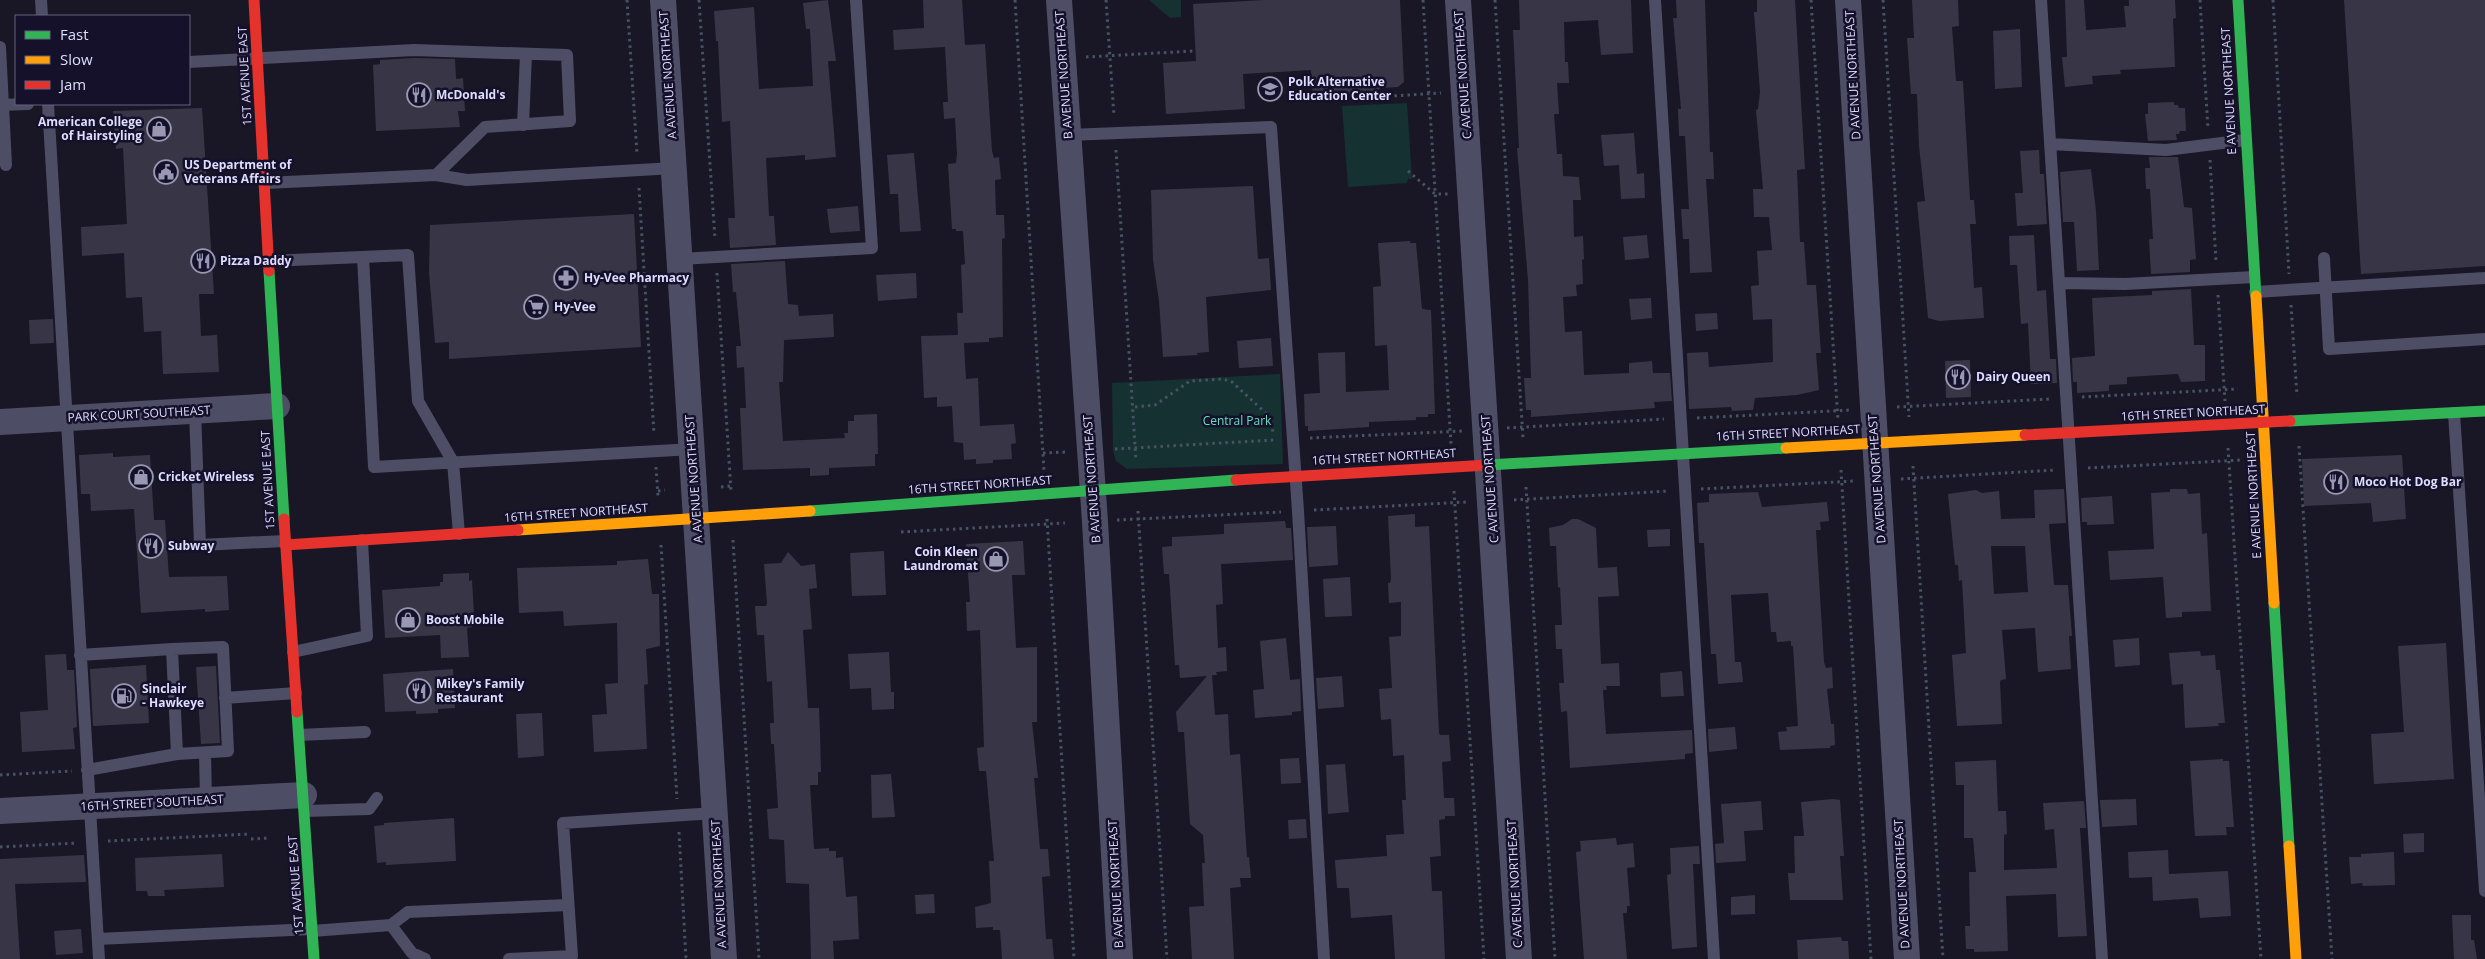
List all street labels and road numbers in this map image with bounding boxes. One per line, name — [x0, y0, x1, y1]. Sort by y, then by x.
street label: A AVENUE NORTHEAST — [655, 10, 680, 140]
street label: B AVENUE NORTHEAST — [1051, 10, 1076, 140]
street label: C AVENUE NORTHEAST — [1450, 10, 1475, 140]
street label: D AVENUE NORTHEAST — [1841, 10, 1864, 140]
street label: 1ST AVENUE EAST — [233, 25, 256, 126]
street label: E AVENUE NORTHEAST — [2217, 27, 2240, 155]
street label: 16TH STREET NORTHEAST — [2120, 400, 2266, 425]
street label: PARK COURT SOUTHEAST — [67, 401, 211, 426]
street label: D AVENUE NORTHEAST — [1863, 413, 1889, 544]
street label: A AVENUE NORTHEAST — [681, 414, 706, 544]
street label: B AVENUE NORTHEAST — [1079, 414, 1104, 544]
street label: C AVENUE NORTHEAST — [1477, 414, 1502, 544]
street label: 16TH STREET NORTHEAST — [1715, 420, 1861, 445]
street label: 1ST AVENUE EAST — [256, 429, 279, 530]
street label: E AVENUE NORTHEAST — [2242, 431, 2265, 559]
street label: 16TH STREET NORTHEAST — [1311, 444, 1457, 469]
street label: 16TH STREET NORTHEAST — [907, 471, 1053, 498]
street label: 16TH STREET NORTHEAST — [503, 499, 649, 526]
street label: 16TH STREET SOUTHEAST — [80, 790, 224, 815]
street label: A AVENUE NORTHEAST — [707, 819, 730, 949]
street label: B AVENUE NORTHEAST — [1104, 819, 1127, 949]
street label: C AVENUE NORTHEAST — [1503, 819, 1526, 949]
street label: D AVENUE NORTHEAST — [1890, 819, 1913, 949]
street label: 1ST AVENUE EAST — [284, 834, 307, 935]

